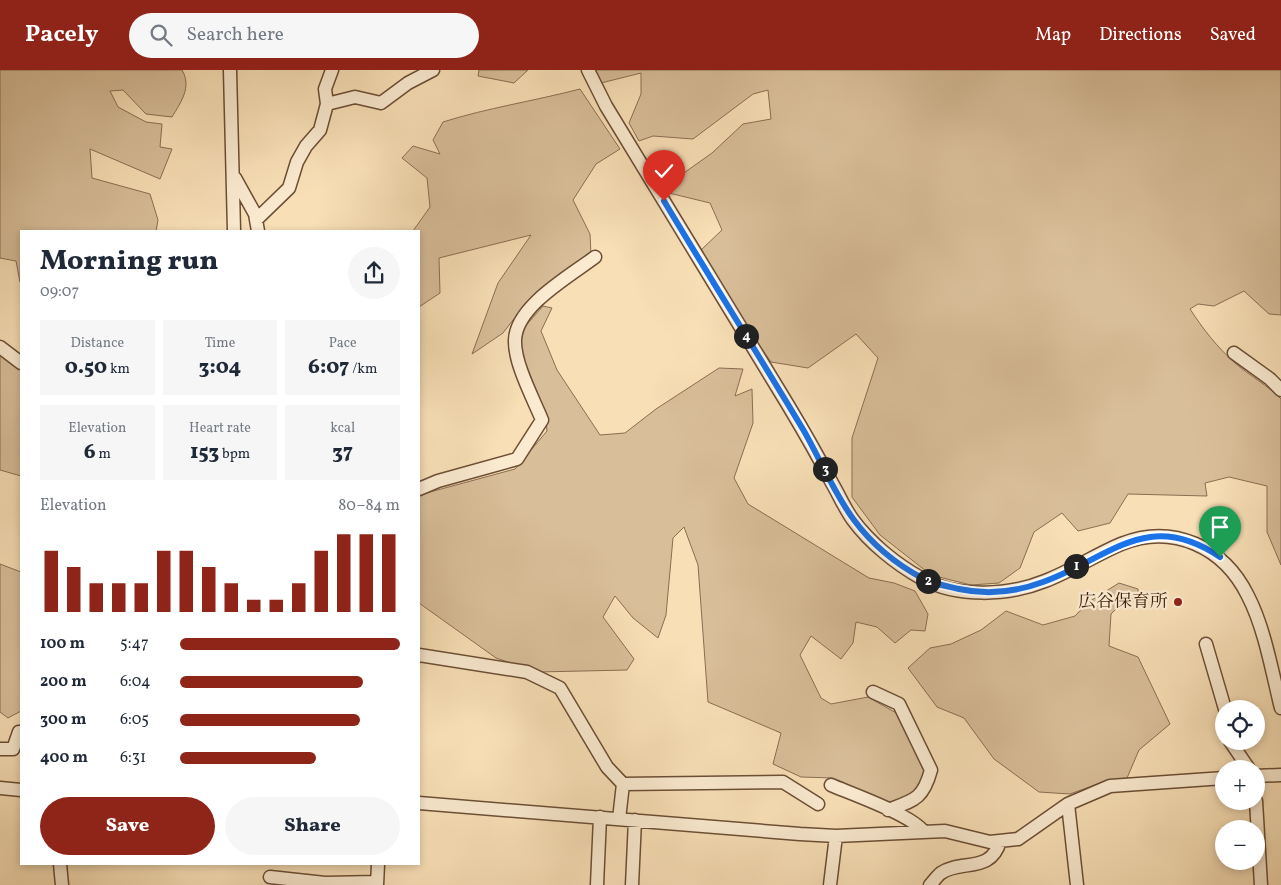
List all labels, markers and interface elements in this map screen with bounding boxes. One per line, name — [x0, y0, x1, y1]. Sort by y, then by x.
search box — [129, 13, 479, 58]
text: Pacely — [25, 18, 99, 52]
icon: search — [147, 21, 175, 49]
text: Search here — [187, 22, 284, 48]
text: Map — [1035, 23, 1071, 48]
text: Directions — [1099, 23, 1182, 48]
text: Saved — [1210, 23, 1256, 48]
pin — [643, 150, 685, 201]
icon: check — [650, 157, 678, 185]
text: Morning run — [40, 242, 218, 281]
button: share — [348, 247, 400, 299]
text: 09:07 — [40, 281, 79, 303]
pin: 4 — [734, 324, 758, 348]
text: 4 — [742, 327, 751, 346]
text: Distance — [71, 334, 124, 353]
text: Time — [205, 334, 235, 353]
text: Pace — [329, 334, 357, 353]
text: 0.50 — [65, 353, 107, 382]
text: 3:04 — [199, 353, 241, 382]
text: 6:07 — [308, 353, 349, 382]
text: km — [107, 360, 130, 379]
text: /km — [349, 360, 377, 379]
text: Elevation — [68, 419, 126, 438]
text: Heart rate — [189, 419, 251, 438]
text: kcal — [330, 419, 355, 438]
text: 6 — [84, 438, 96, 467]
text: 153 — [190, 438, 219, 467]
text: 37 — [332, 438, 353, 467]
text: m — [96, 445, 111, 464]
text: bpm — [219, 445, 250, 464]
pin: 3 — [812, 456, 838, 482]
text: 3 — [822, 460, 829, 479]
text: Elevation — [40, 495, 107, 517]
text: 80–84 m — [338, 495, 400, 517]
pin — [1199, 506, 1241, 557]
icon: arrive — [1206, 513, 1234, 541]
pin: 1 — [1064, 554, 1088, 578]
text: 1 — [1074, 557, 1079, 576]
pin: 2 — [916, 568, 940, 594]
text: 2 — [925, 572, 932, 591]
place label: 広谷保育所 — [1078, 590, 1168, 615]
marker: 広谷保育所 — [1172, 596, 1184, 608]
text: 100 m — [40, 633, 85, 655]
text: 5:47 — [120, 633, 149, 655]
text: 200 m — [40, 671, 87, 693]
text: 6:04 — [120, 671, 151, 693]
map controls — [1215, 700, 1265, 870]
button: locate — [1215, 700, 1265, 750]
text: 300 m — [40, 709, 86, 731]
text: 6:05 — [120, 709, 149, 731]
text: 400 m — [40, 747, 88, 769]
text: 6:31 — [120, 747, 146, 769]
button: + — [1215, 760, 1265, 810]
button: Save — [40, 797, 215, 855]
button: Share — [225, 797, 400, 855]
button: − — [1215, 820, 1265, 870]

